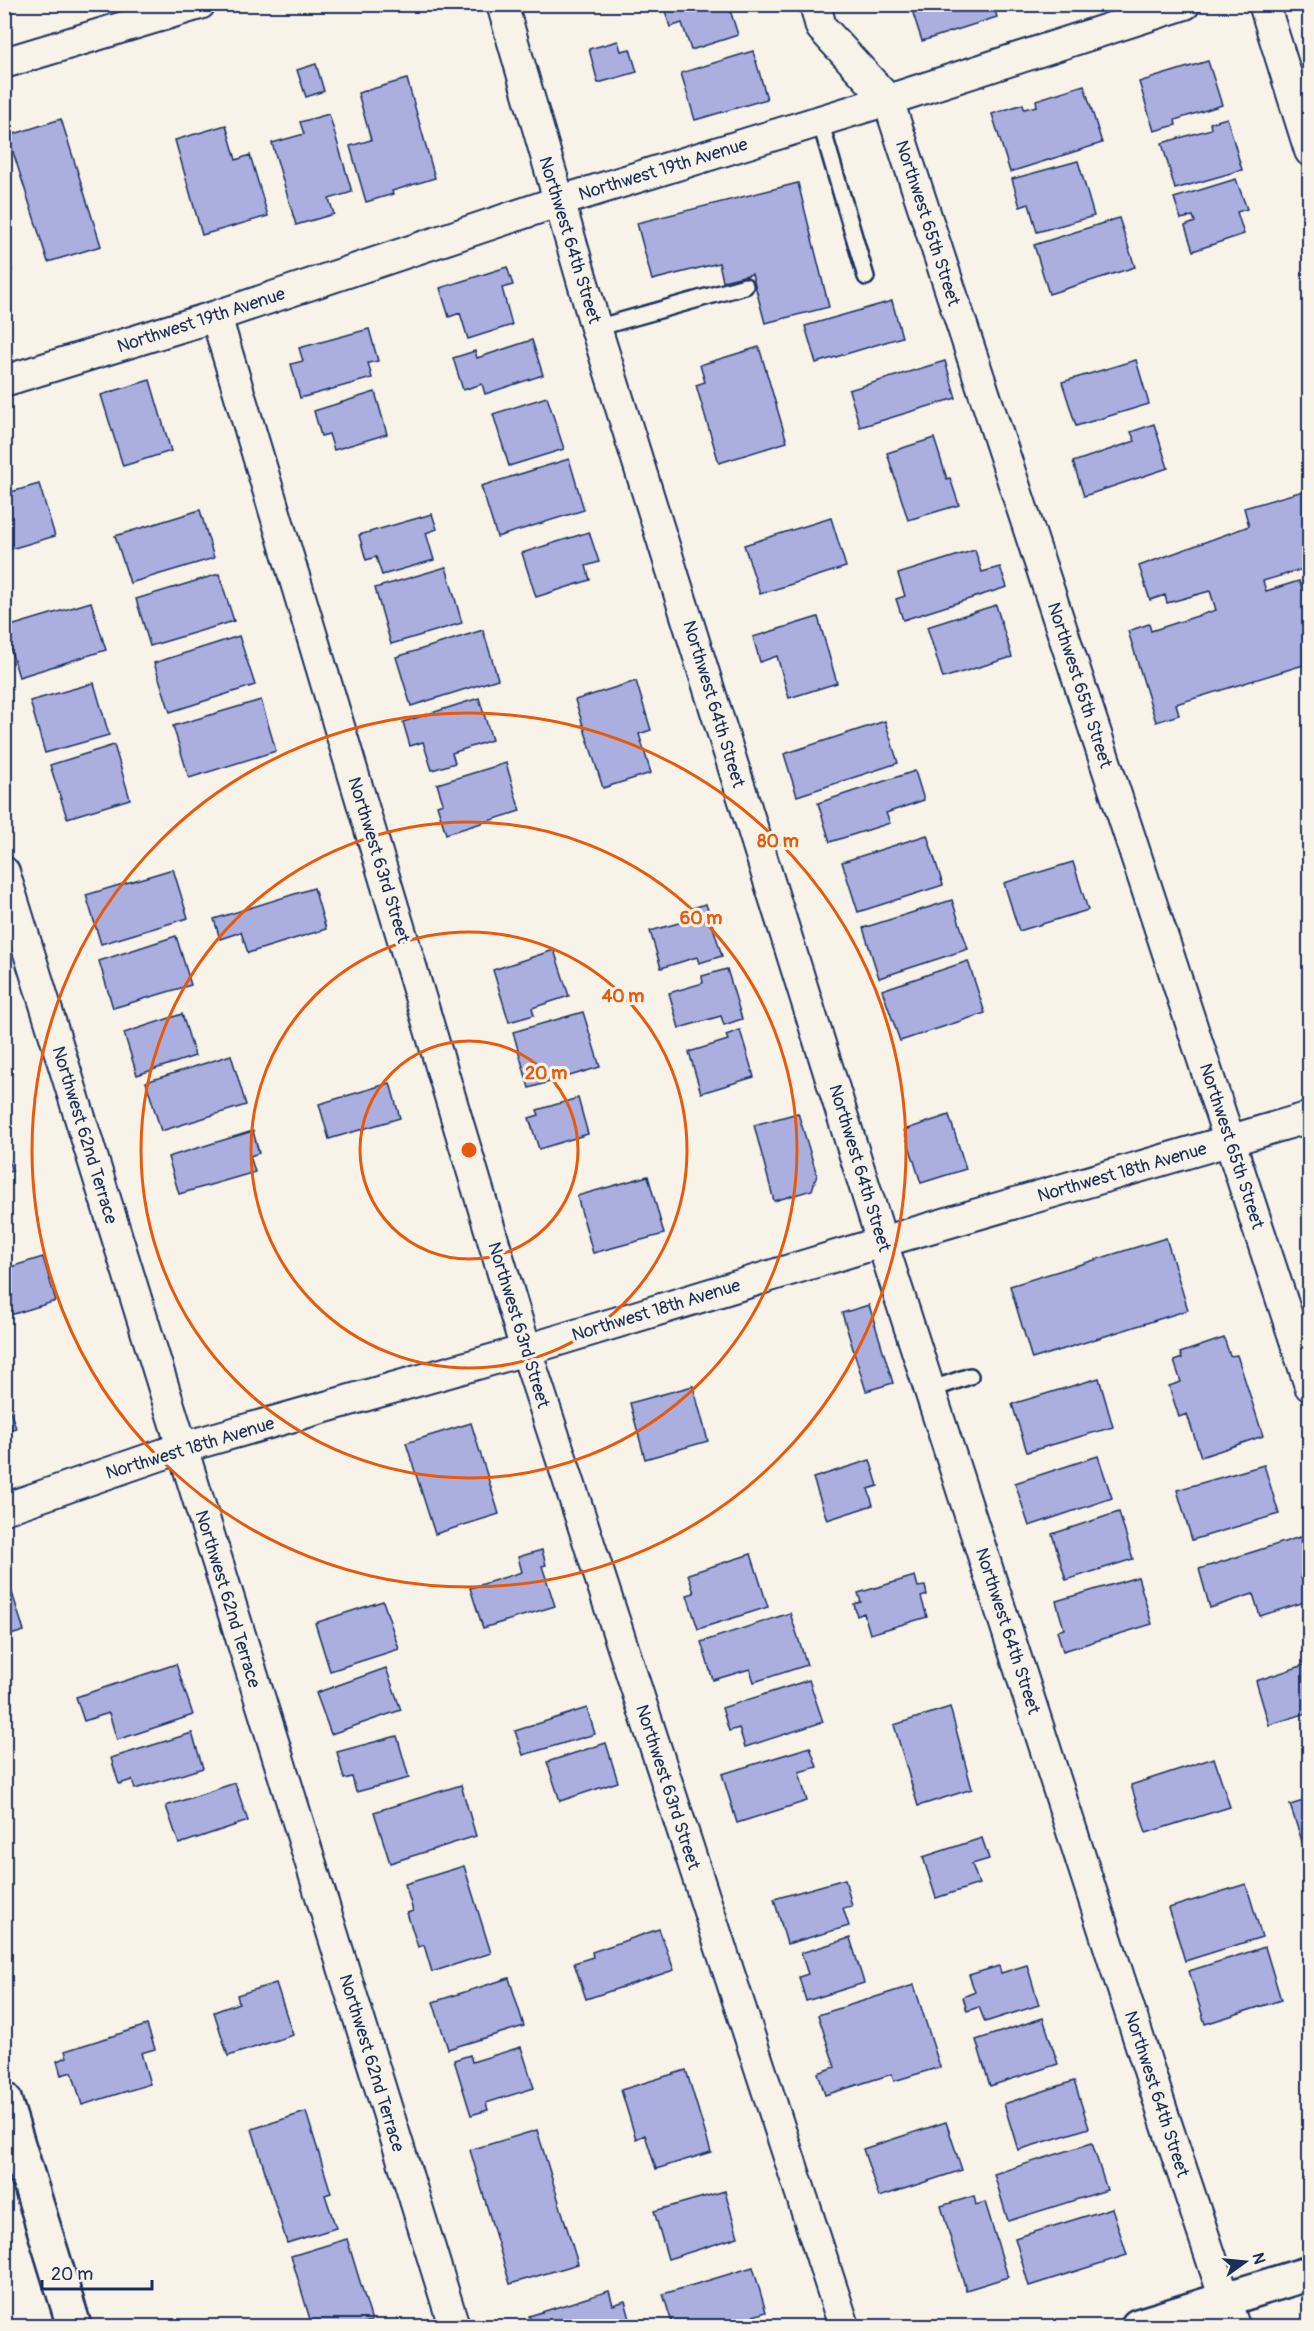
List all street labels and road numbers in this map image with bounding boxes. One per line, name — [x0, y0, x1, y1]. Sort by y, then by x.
street label: Northwest 19th Avenue — [576, 133, 751, 206]
street label: Northwest 65th Street — [890, 137, 965, 310]
street label: Northwest 64th Street — [533, 154, 606, 327]
street label: Northwest 19th Avenue — [114, 282, 288, 359]
street label: Northwest 65th Street — [1042, 599, 1117, 772]
street label: Northwest 64th Street — [677, 618, 750, 791]
street label: Northwest 63rd Street — [342, 774, 415, 947]
street label: Northwest 62nd Terrace — [47, 1043, 123, 1227]
street label: Northwest 65th Street — [1194, 1060, 1269, 1233]
street label: Northwest 64th Street — [823, 1082, 896, 1255]
street label: Northwest 18th Avenue — [1035, 1137, 1210, 1208]
street label: Northwest 63rd Street — [482, 1239, 555, 1412]
street label: Northwest 18th Avenue — [569, 1274, 743, 1347]
street label: Northwest 18th Avenue — [103, 1412, 277, 1485]
street label: Northwest 62nd Terrace — [190, 1507, 266, 1691]
street label: Northwest 64th Street — [970, 1545, 1046, 1718]
street label: Northwest 63rd Street — [630, 1702, 705, 1873]
street label: Northwest 62nd Terrace — [334, 1971, 410, 2155]
street label: Northwest 64th Street — [1119, 2008, 1195, 2181]

